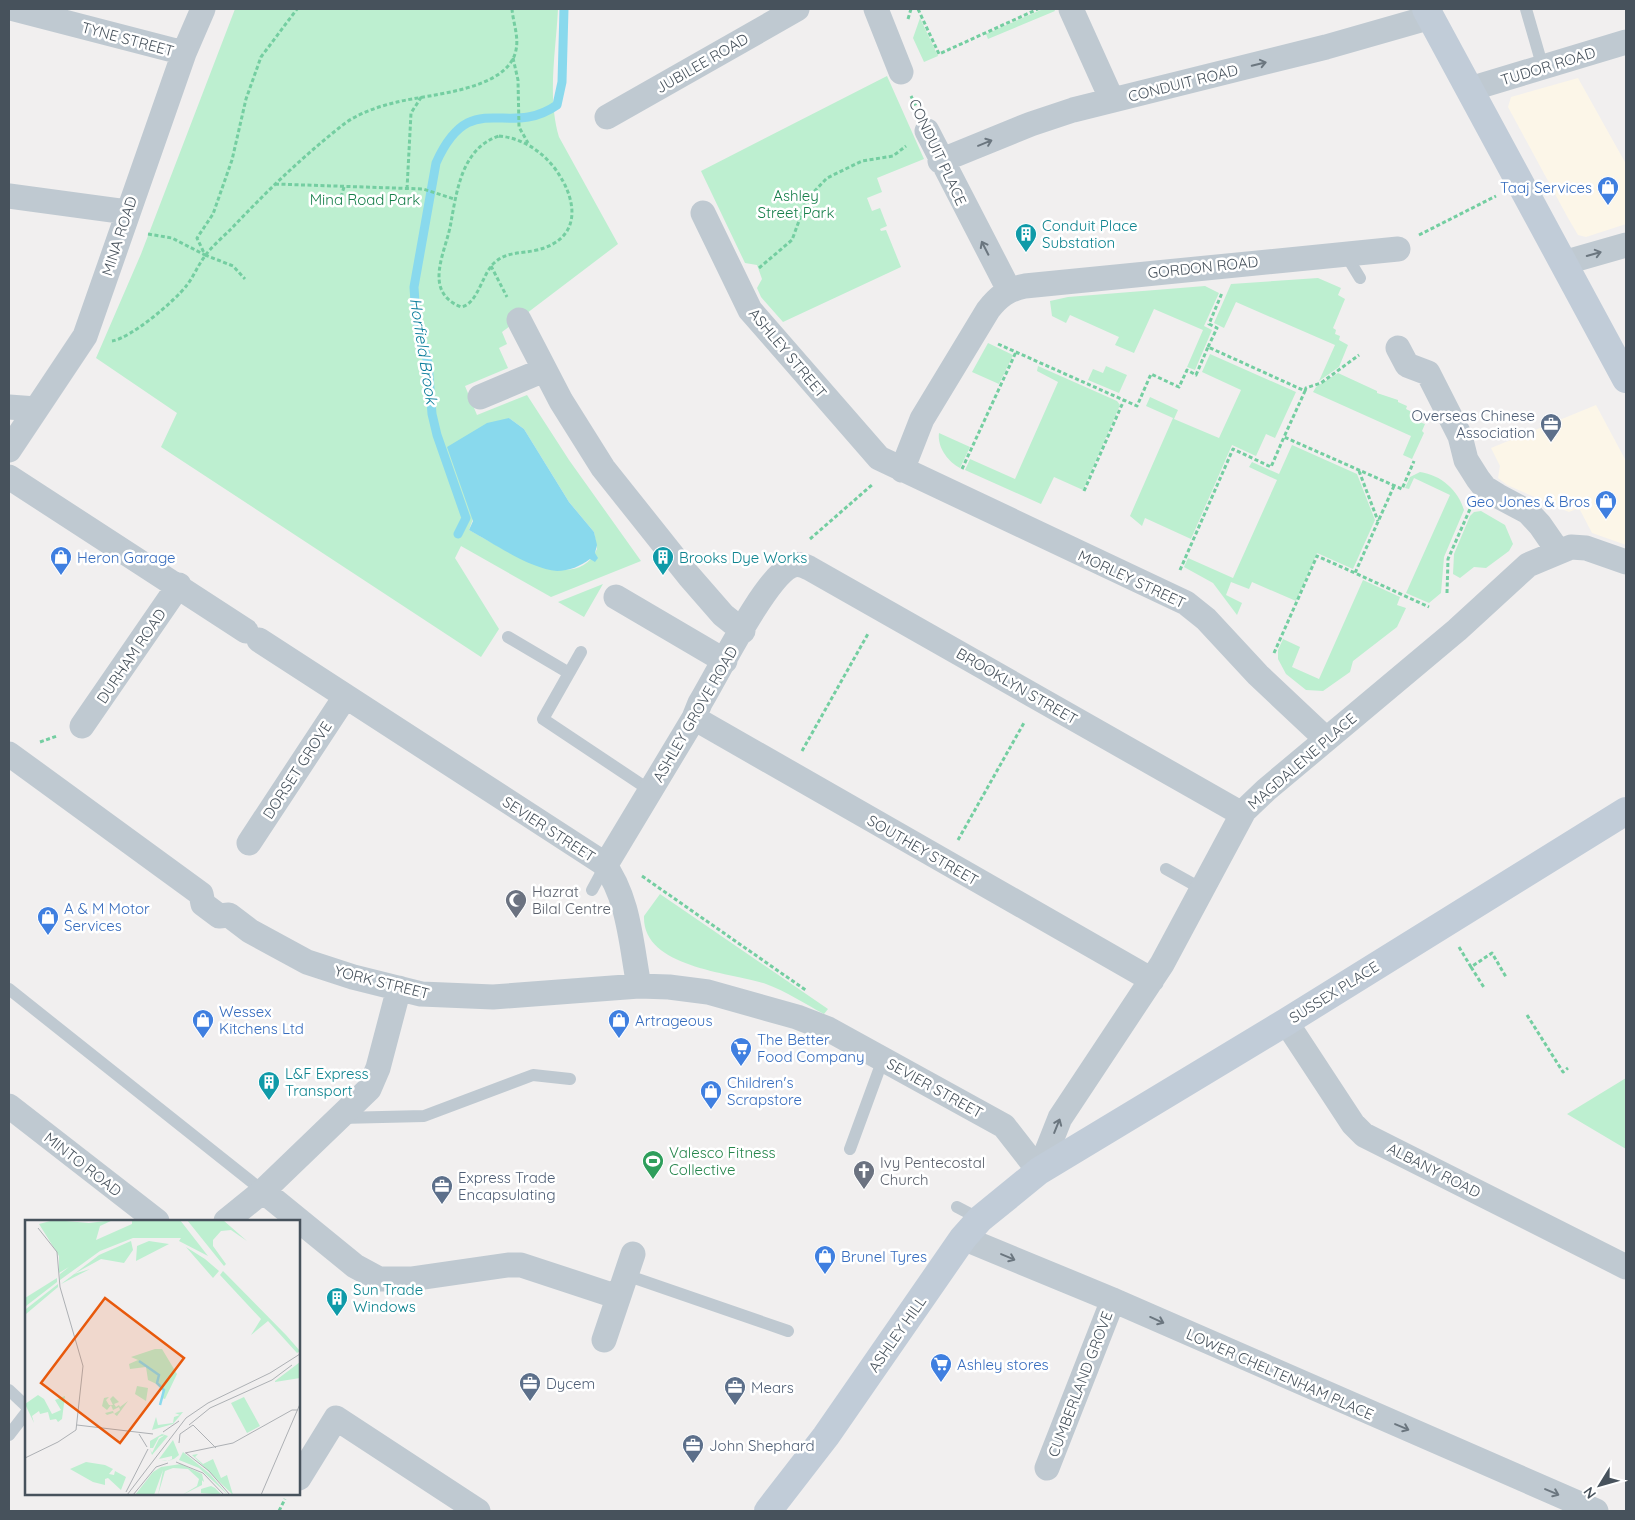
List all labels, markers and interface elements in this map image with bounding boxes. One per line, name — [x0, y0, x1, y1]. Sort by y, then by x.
street label: TYNE STREET — [80, 18, 176, 60]
street label: JUBILEE ROAD — [652, 29, 752, 97]
street label: TUDOR ROAD — [1498, 43, 1598, 89]
one-way arrow — [1250, 59, 1266, 68]
street label: CONDUIT ROAD — [1126, 60, 1240, 106]
street label: CONDUIT PLACE — [905, 96, 971, 208]
one-way arrow — [977, 137, 992, 147]
shop icon: Taaj Services — [1596, 175, 1620, 206]
place label: Taaj Services — [1500, 178, 1592, 197]
park label: Ashley Street Park — [758, 186, 834, 222]
park label: Mina Road Park — [310, 190, 420, 209]
street label: MINA ROAD — [97, 194, 141, 278]
place label: Conduit Place Substation — [1042, 216, 1138, 252]
building icon: Conduit Place Substation — [1014, 222, 1038, 253]
one-way arrow — [980, 241, 989, 256]
one-way arrow — [1586, 249, 1602, 259]
street label: GORDON ROAD — [1147, 252, 1259, 282]
water label: Horfield Brook — [406, 296, 442, 407]
street label: ASHLEY STREET — [745, 304, 831, 402]
place label: Overseas Chinese Association — [1411, 406, 1535, 442]
office icon: Overseas Chinese Association — [1539, 412, 1563, 443]
shop icon: Geo Jones & Bros — [1594, 489, 1618, 520]
place label: Geo Jones & Bros — [1466, 492, 1590, 511]
shop icon: Heron Garage — [49, 545, 73, 576]
building icon: Brooks Dye Works — [651, 545, 675, 576]
street label: MORLEY STREET — [1075, 546, 1189, 612]
place label: Heron Garage — [77, 548, 176, 567]
place label: Brooks Dye Works — [679, 548, 807, 567]
street label: DURHAM ROAD — [92, 605, 170, 707]
street label: ASHLEY GROVE ROAD — [648, 642, 742, 785]
street label: BROOKLYN STREET — [953, 644, 1081, 728]
street label: MAGDALENE PLACE — [1244, 709, 1360, 813]
street label: DORSET GROVE — [258, 718, 336, 822]
street label: SEVIER STREET — [499, 792, 599, 866]
street label: SOUTHEY STREET — [864, 810, 982, 890]
place label: Hazrat Bilal Centre — [532, 882, 611, 918]
mosque icon: Hazrat Bilal Centre — [504, 888, 528, 919]
place label: A & M Motor Services — [64, 899, 150, 935]
shop icon: A & M Motor Services — [36, 905, 60, 936]
street label: SUSSEX PLACE — [1286, 957, 1382, 1027]
street label: YORK STREET — [332, 961, 432, 1003]
place label: Wessex Kitchens Ltd — [219, 1002, 304, 1038]
shop icon: Wessex Kitchens Ltd — [191, 1008, 215, 1039]
shop icon: Artrageous — [607, 1008, 631, 1039]
place label: Artrageous — [635, 1011, 712, 1030]
place label: The Better Food Company — [757, 1030, 864, 1066]
supermarket icon: The Better Food Company — [729, 1036, 753, 1067]
street label: SEVIER STREET — [884, 1054, 986, 1122]
place label: L&F Express Transport — [285, 1064, 369, 1100]
building icon: L&F Express Transport — [257, 1070, 281, 1101]
place label: Children's Scrapstore — [727, 1073, 802, 1109]
shop icon: Children's Scrapstore — [699, 1079, 723, 1110]
one-way arrow — [1053, 1119, 1062, 1134]
street label: MINTO ROAD — [40, 1128, 126, 1200]
street label: ALBANY ROAD — [1384, 1138, 1484, 1202]
place label: Valesco Fitness Collective — [669, 1143, 776, 1179]
sports icon: Valesco Fitness Collective — [641, 1149, 665, 1180]
place label: Ivy Pentecostal Church — [880, 1153, 985, 1189]
church icon: Ivy Pentecostal Church — [852, 1159, 876, 1190]
place label: Express Trade Encapsulating — [458, 1168, 556, 1204]
office icon: Express Trade Encapsulating — [430, 1174, 454, 1205]
inset map — [25, 1220, 300, 1495]
shop icon: Brunel Tyres — [813, 1244, 837, 1275]
place label: Brunel Tyres — [841, 1247, 927, 1266]
one-way arrow — [1000, 1252, 1015, 1262]
place label: Sun Trade Windows — [353, 1280, 423, 1316]
building icon: Sun Trade Windows — [325, 1286, 349, 1317]
street label: ASHLEY HILL — [864, 1292, 930, 1376]
street label: CUMBERLAND GROVE — [1043, 1308, 1117, 1460]
one-way arrow — [1149, 1316, 1164, 1326]
street label: LOWER CHELTENHAM PLACE — [1183, 1324, 1377, 1424]
supermarket icon: Ashley stores — [929, 1352, 953, 1383]
place label: Ashley stores — [957, 1355, 1049, 1374]
office icon: Dycem — [518, 1371, 542, 1402]
place label: Dycem — [546, 1374, 595, 1393]
office icon: Mears — [723, 1375, 747, 1406]
place label: Mears — [751, 1378, 794, 1397]
one-way arrow — [1395, 1424, 1410, 1433]
office icon: John Shephard — [681, 1433, 705, 1464]
place label: John Shephard — [709, 1436, 815, 1455]
north arrow — [1575, 1460, 1625, 1510]
text: N — [1579, 1483, 1600, 1502]
one-way arrow — [1544, 1487, 1559, 1497]

